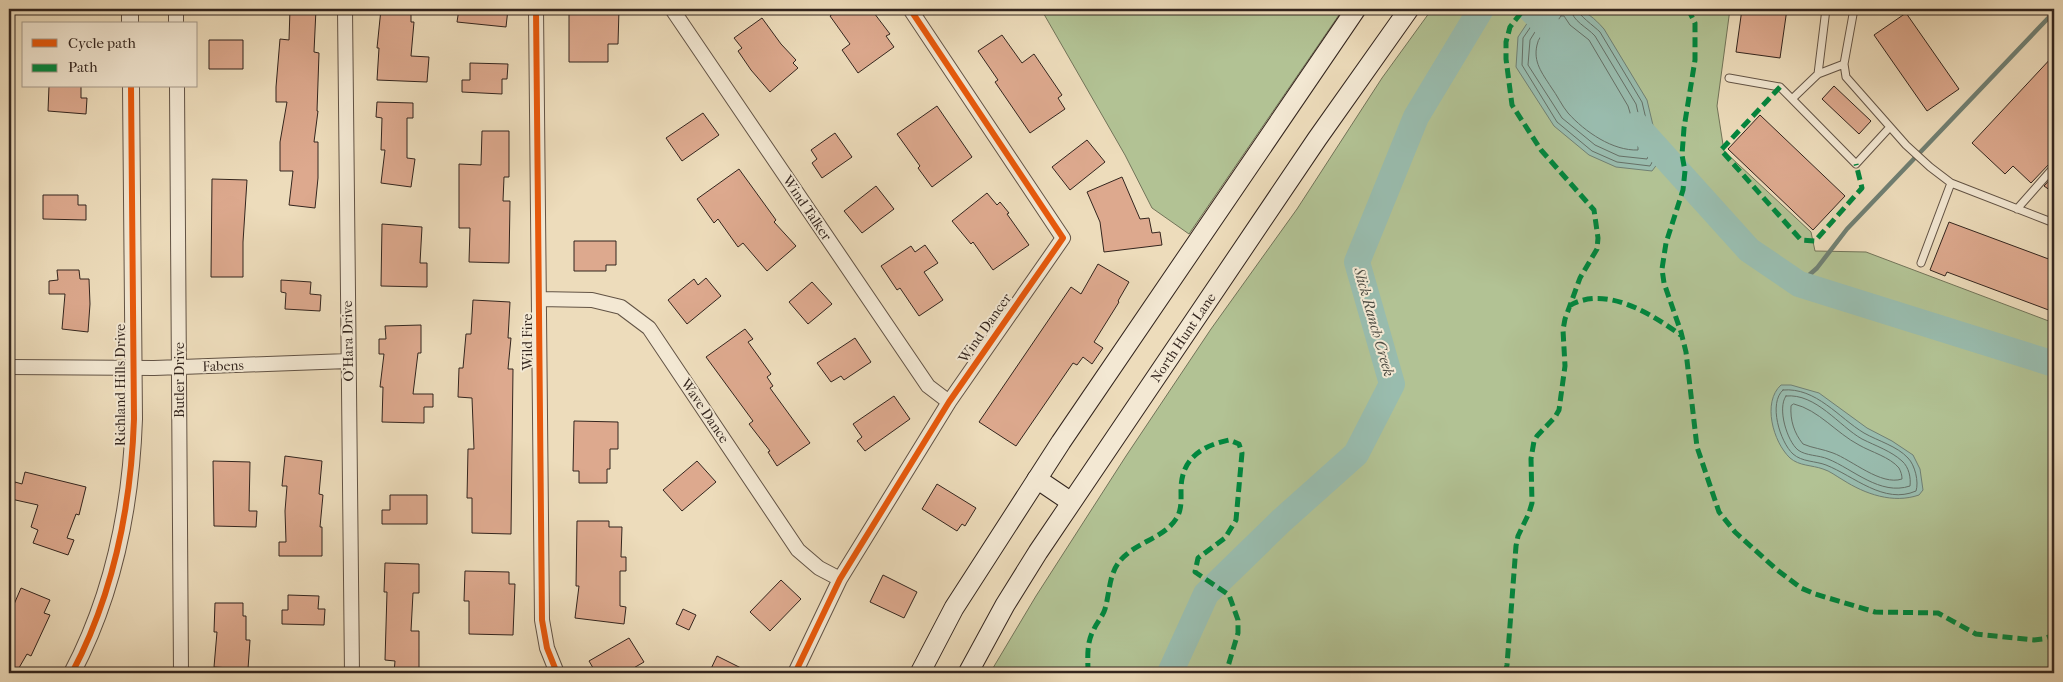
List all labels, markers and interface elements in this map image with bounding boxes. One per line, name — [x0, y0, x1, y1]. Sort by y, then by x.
legend — [22, 22, 198, 88]
text: Cycle path — [68, 34, 136, 52]
text: Path — [68, 58, 98, 76]
street label: Wind Talker — [778, 171, 835, 244]
water label: Slick Ranch Creek — [1350, 264, 1398, 379]
street label: North Hunt Lane — [1147, 289, 1219, 385]
street label: Wind Dancer — [954, 290, 1015, 367]
street label: O'Hara Drive — [339, 300, 357, 382]
street label: Wild Fire — [519, 314, 536, 371]
street label: Richland Hills Drive — [112, 324, 129, 446]
street label: Butler Drive — [171, 342, 188, 418]
street label: Fabens — [202, 357, 244, 375]
street label: Wave Dance — [677, 375, 733, 446]

